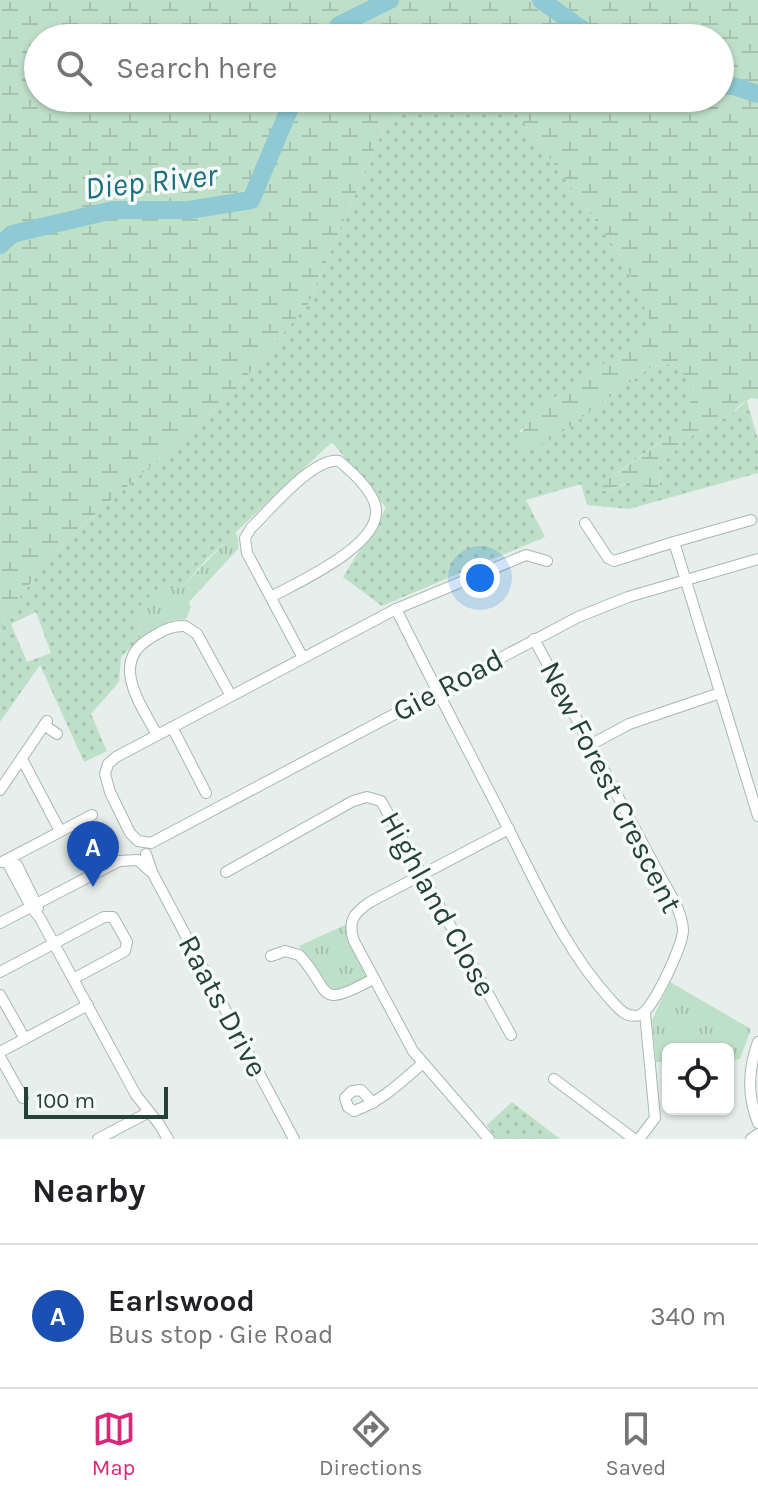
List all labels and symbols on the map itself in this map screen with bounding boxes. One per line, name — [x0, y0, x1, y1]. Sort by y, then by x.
water label: Diep River — [83, 156, 220, 207]
your location — [460, 558, 500, 598]
street label: Gie Road — [387, 641, 509, 729]
street label: New Forest Crescent — [532, 655, 690, 919]
street label: Highland Close — [372, 805, 504, 1003]
pin: A — [67, 821, 119, 887]
street label: Raats Drive — [171, 929, 275, 1083]
scale bar — [24, 1083, 168, 1119]

